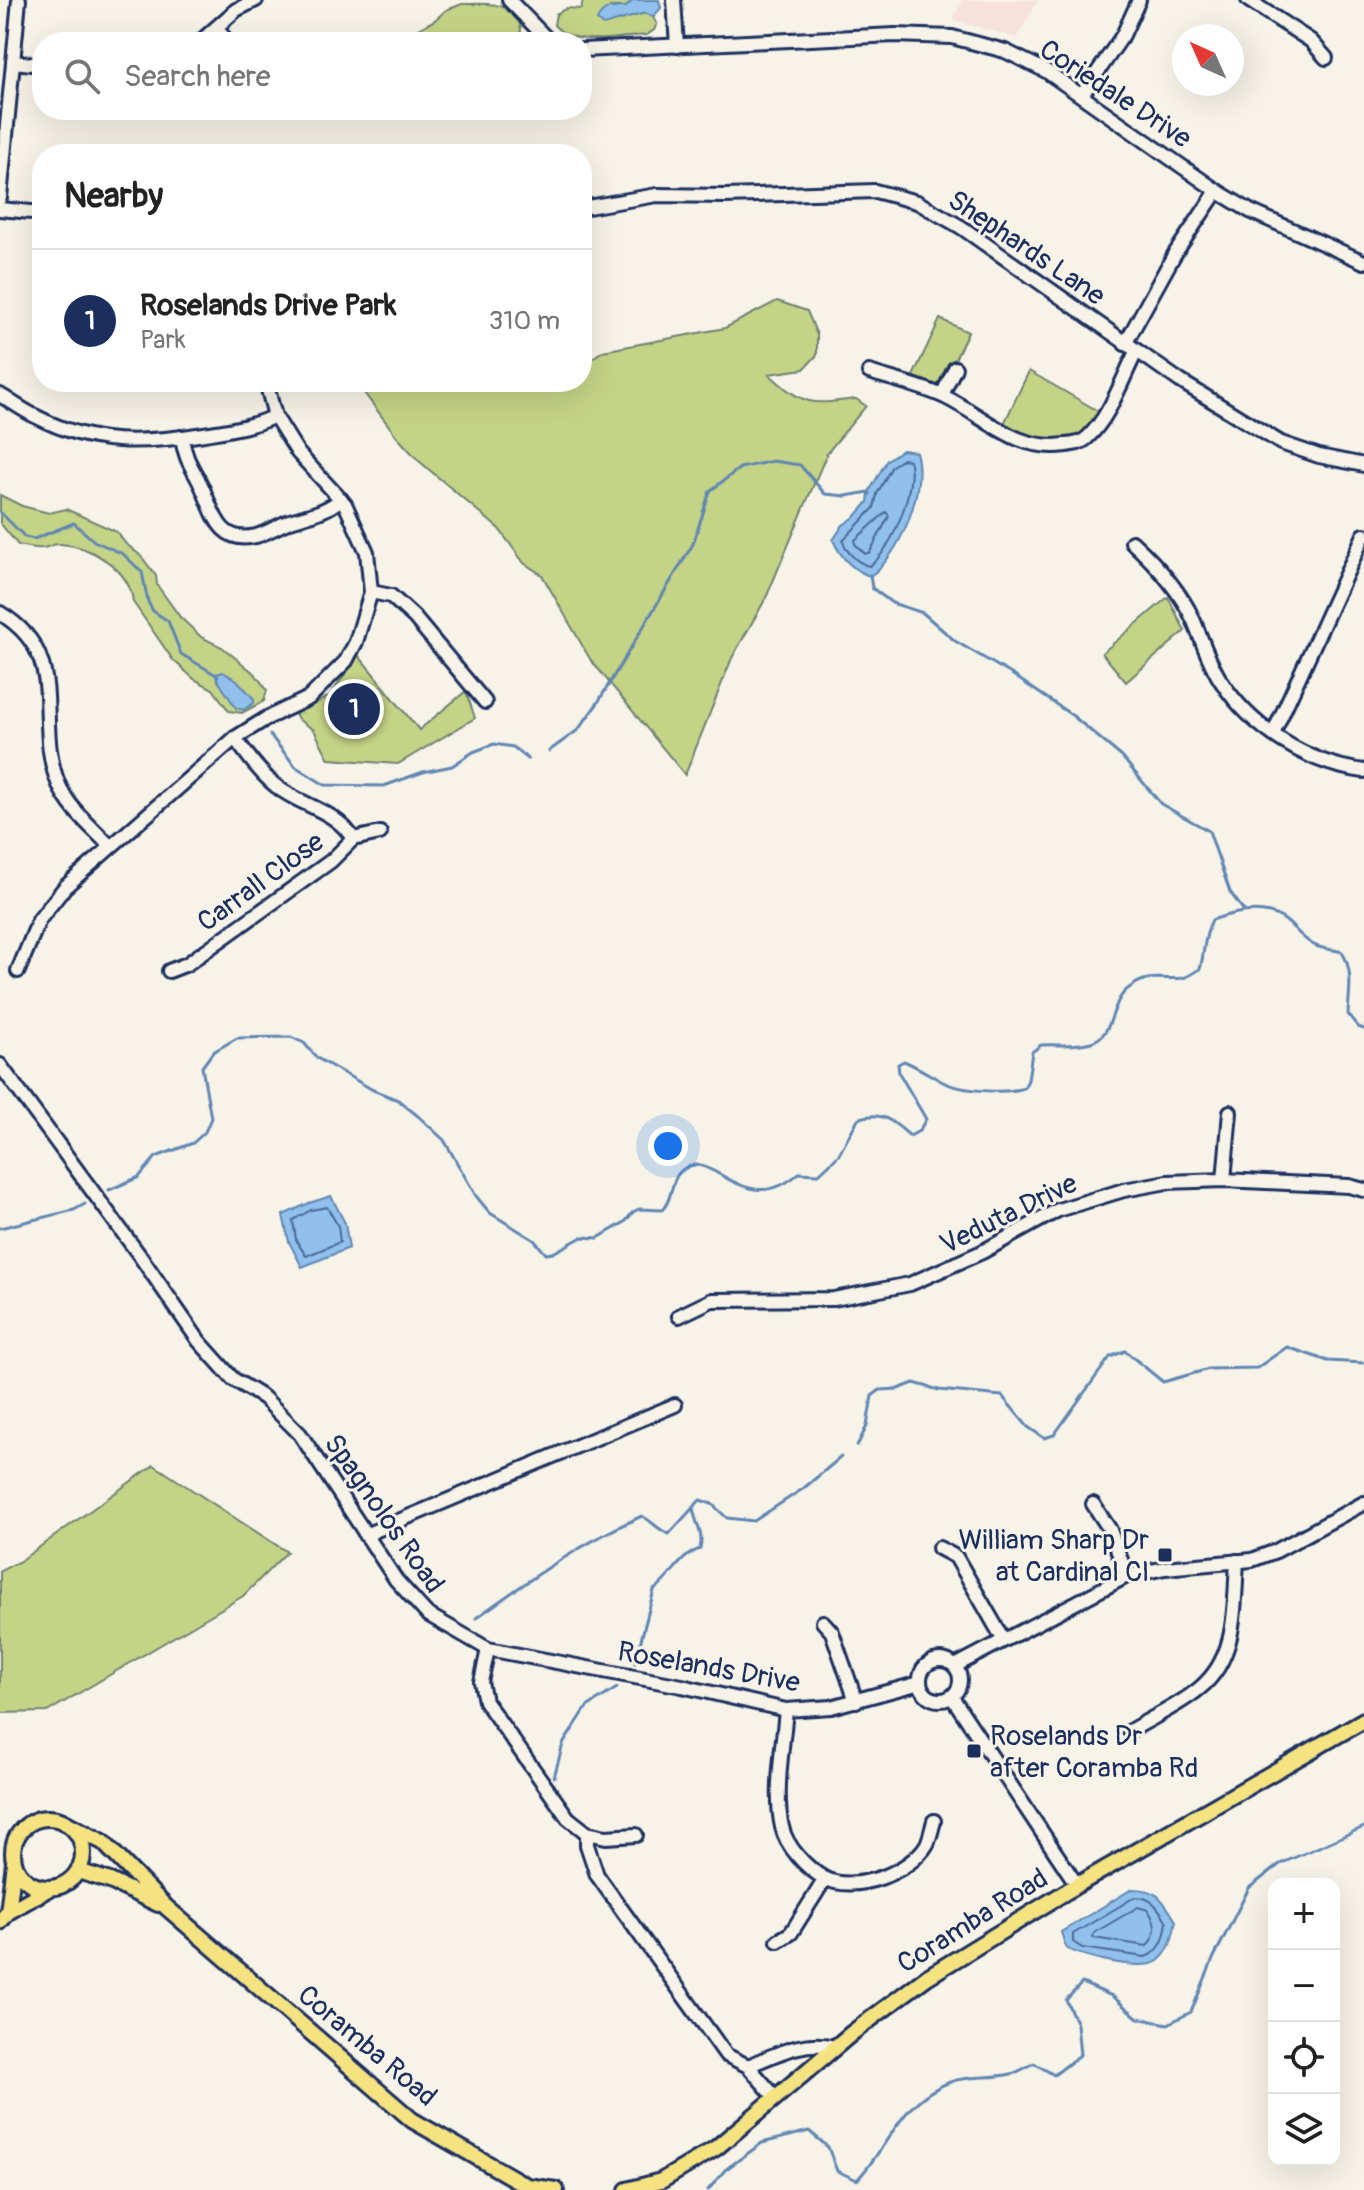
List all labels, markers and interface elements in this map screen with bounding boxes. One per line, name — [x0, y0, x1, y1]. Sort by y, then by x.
north arrow — [1172, 24, 1244, 96]
search box — [32, 32, 592, 120]
street label: Coriedale Drive — [1033, 32, 1198, 156]
icon: search — [60, 54, 104, 98]
text: Search here — [124, 58, 271, 95]
text: Nearby — [64, 175, 163, 218]
street label: Shephards Lane — [941, 183, 1112, 314]
text: Roselands Drive Park — [140, 287, 397, 324]
text: 1 — [85, 305, 95, 337]
text: 310 m — [489, 305, 560, 337]
text: Park — [140, 324, 186, 356]
pin: 1 — [328, 679, 380, 739]
street label: Carrall Close — [191, 824, 331, 940]
your location — [648, 1126, 688, 1166]
street label: Veduta Drive — [934, 1166, 1083, 1263]
street label: Spagnolos Road — [316, 1427, 452, 1600]
place label: William Sharp Dr at Cardinal Cl — [959, 1523, 1149, 1590]
marker: William Sharp Dr at Cardinal Cl — [1156, 1546, 1174, 1564]
street label: Roselands Drive — [615, 1634, 803, 1701]
place label: Roselands Dr after Coramba Rd — [990, 1719, 1199, 1786]
marker: Roselands Dr after Coramba Rd — [965, 1742, 983, 1760]
street label: Coramba Road — [891, 1861, 1055, 1981]
map controls — [1268, 1878, 1340, 2166]
button: + — [1268, 1878, 1340, 1950]
button: − — [1268, 1950, 1340, 2022]
street label: Coramba Road — [290, 1978, 444, 2115]
button: locate — [1268, 2022, 1340, 2094]
button: layers — [1268, 2094, 1340, 2166]

